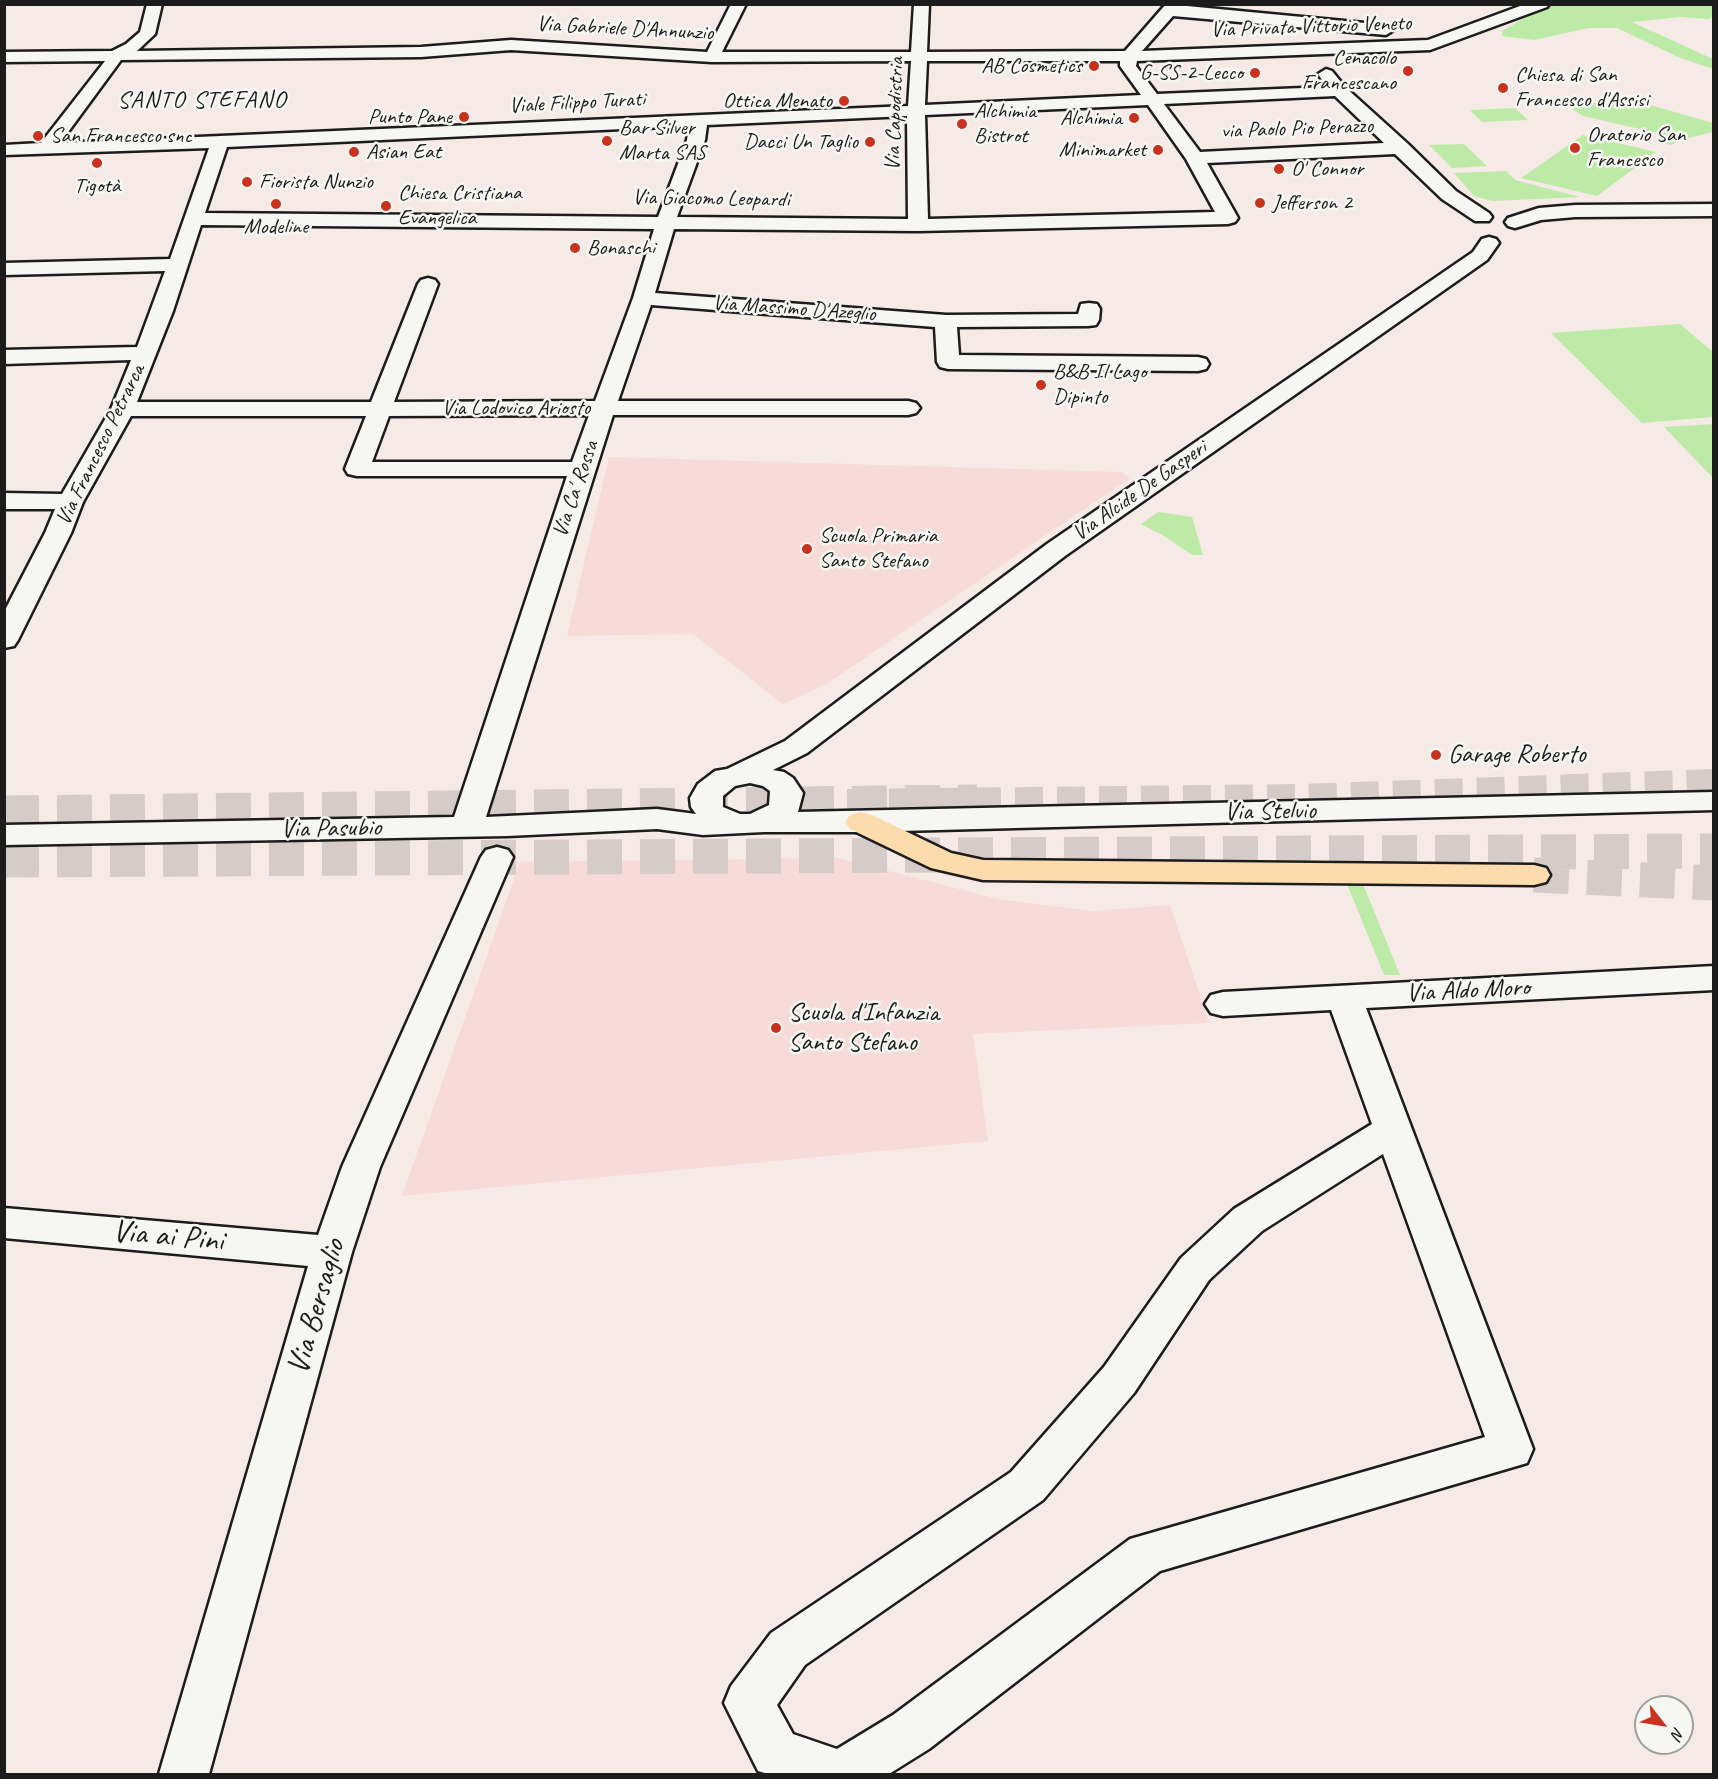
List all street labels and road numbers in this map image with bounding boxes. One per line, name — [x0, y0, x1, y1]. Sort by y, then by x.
street label: Via Privata Vittorio Veneto — [1210, 10, 1412, 44]
street label: Via Gabriele D'Annunzio — [536, 11, 714, 47]
street label: Via Capodistria — [880, 57, 910, 171]
street label: Viale Filippo Turati — [508, 86, 646, 120]
street label: via Paolo Pio Perazzo — [1220, 113, 1374, 145]
street label: Via Giacomo Leopardi — [632, 184, 790, 214]
street label: Via Massimo D'Azeglio — [712, 290, 876, 328]
street label: Via Francesco Petrarca — [51, 360, 151, 530]
street label: Via Lodovico Ariosto — [442, 395, 590, 421]
street label: Via Alcide De Gasperi — [1068, 435, 1212, 547]
street label: Via Ca' Rossa — [547, 437, 605, 541]
street label: Via Stelvio — [1224, 796, 1316, 828]
street label: Via Pasubio — [280, 813, 382, 845]
street label: Via Aldo Moro — [1405, 972, 1531, 1010]
street label: Via ai Pini — [111, 1213, 225, 1261]
street label: Via Bersaglio — [279, 1235, 355, 1379]

